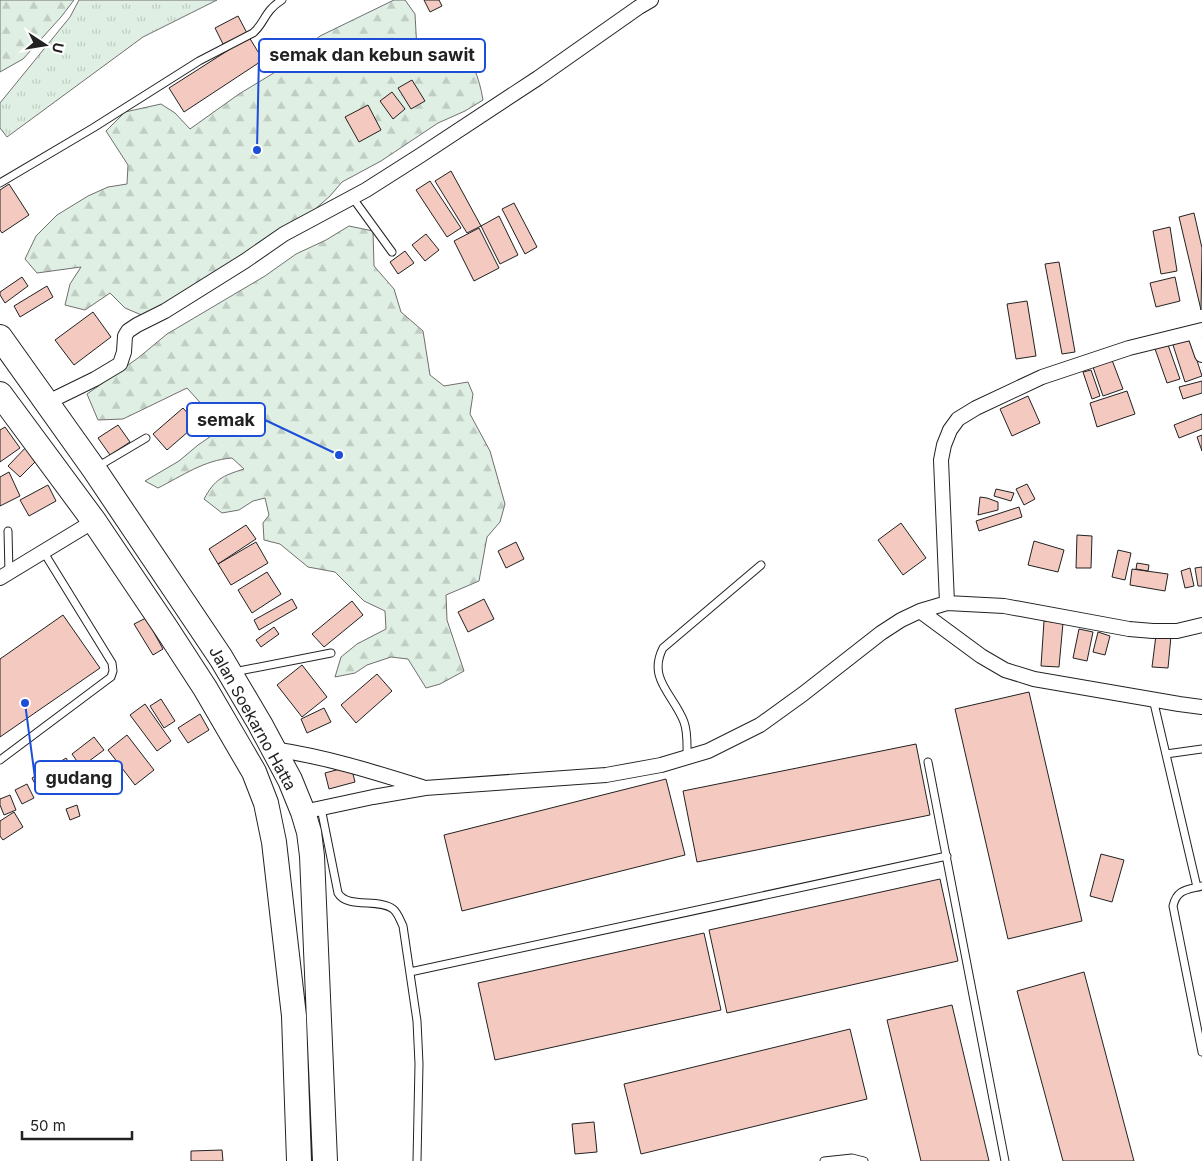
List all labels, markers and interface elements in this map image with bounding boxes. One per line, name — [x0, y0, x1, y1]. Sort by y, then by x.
north arrow — [20, 20, 70, 70]
callout: semak dan kebun sawit — [259, 39, 485, 72]
text: U — [49, 41, 68, 55]
text: semak dan kebun sawit — [269, 44, 475, 65]
callout: semak — [187, 403, 265, 436]
text: semak — [197, 409, 256, 430]
street label: Jalan Soekarno Hatta — [205, 642, 301, 794]
callout: gudang — [35, 761, 122, 794]
text: gudang — [46, 767, 112, 788]
scale bar — [22, 1108, 132, 1140]
text: 50 m — [30, 1116, 66, 1135]

